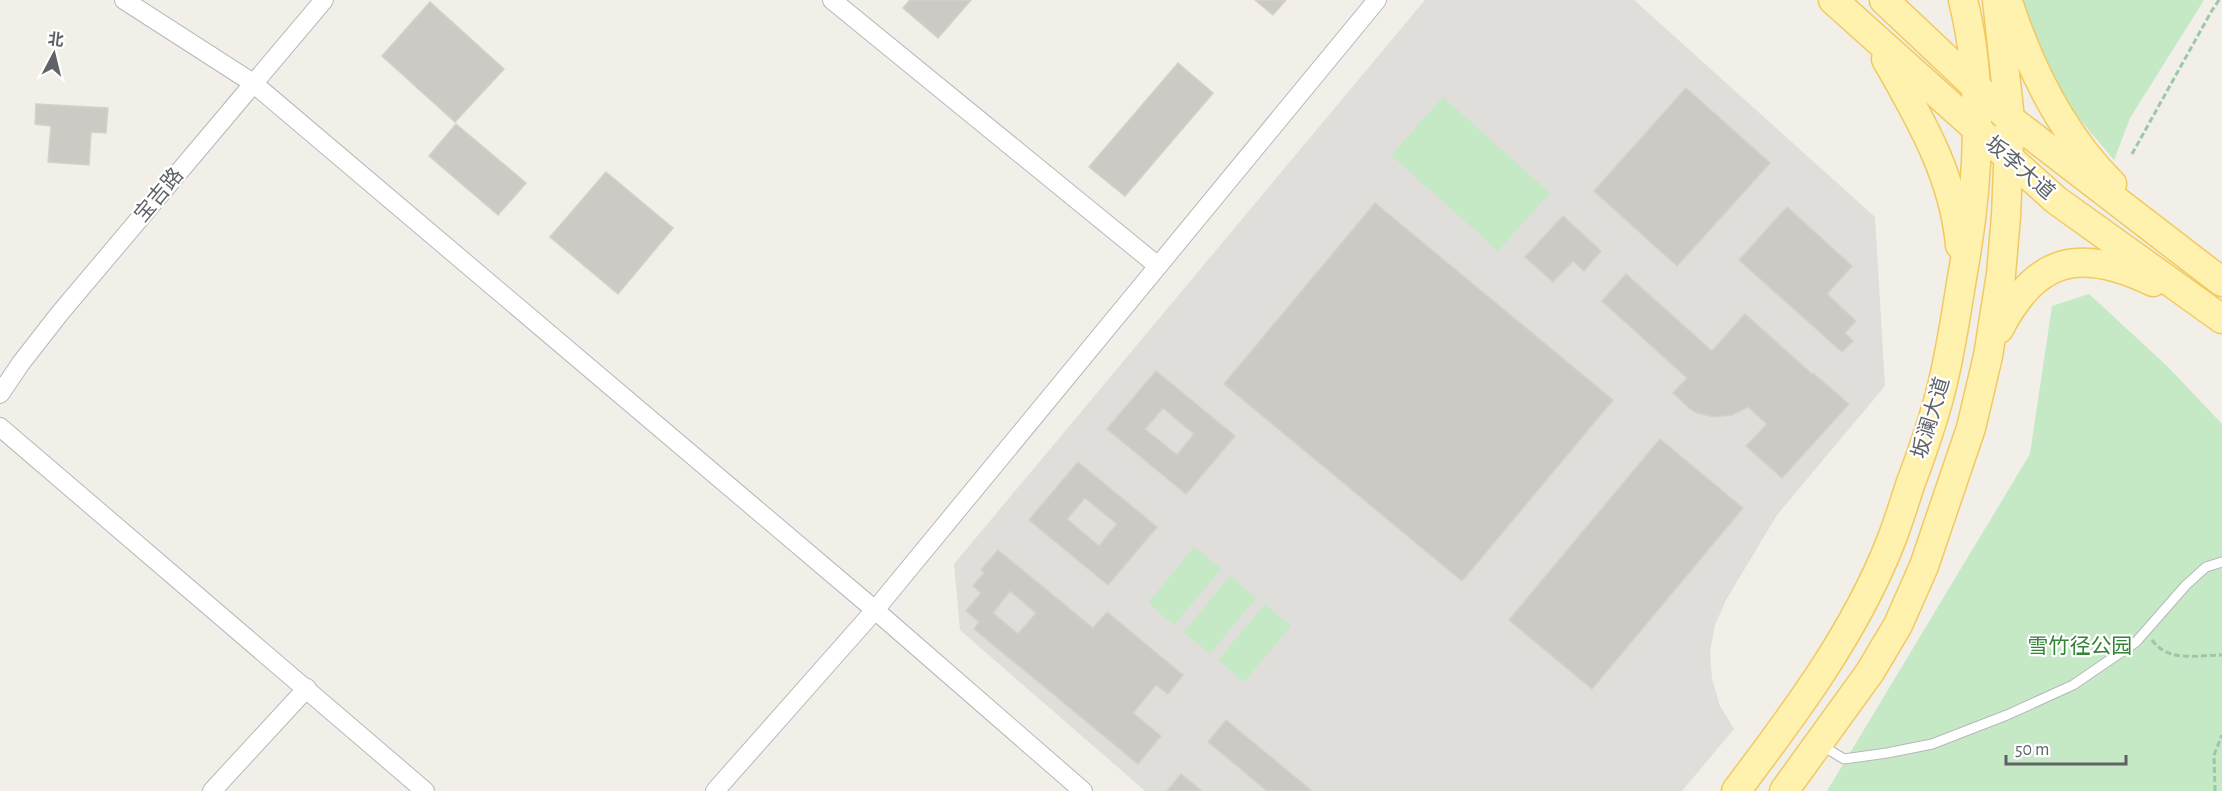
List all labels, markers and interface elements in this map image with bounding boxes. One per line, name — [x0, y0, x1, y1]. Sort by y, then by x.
north arrow — [24, 24, 84, 84]
text: 北 — [47, 30, 65, 49]
street label: 坂李大道 — [1981, 132, 2059, 203]
street label: 宝吉路 — [130, 163, 187, 226]
street label: 坂澜大道 — [1908, 374, 1953, 461]
park label: 雪竹径公园 — [2028, 635, 2133, 657]
scale bar — [2006, 728, 2126, 766]
text: 50 m — [2015, 741, 2049, 759]

